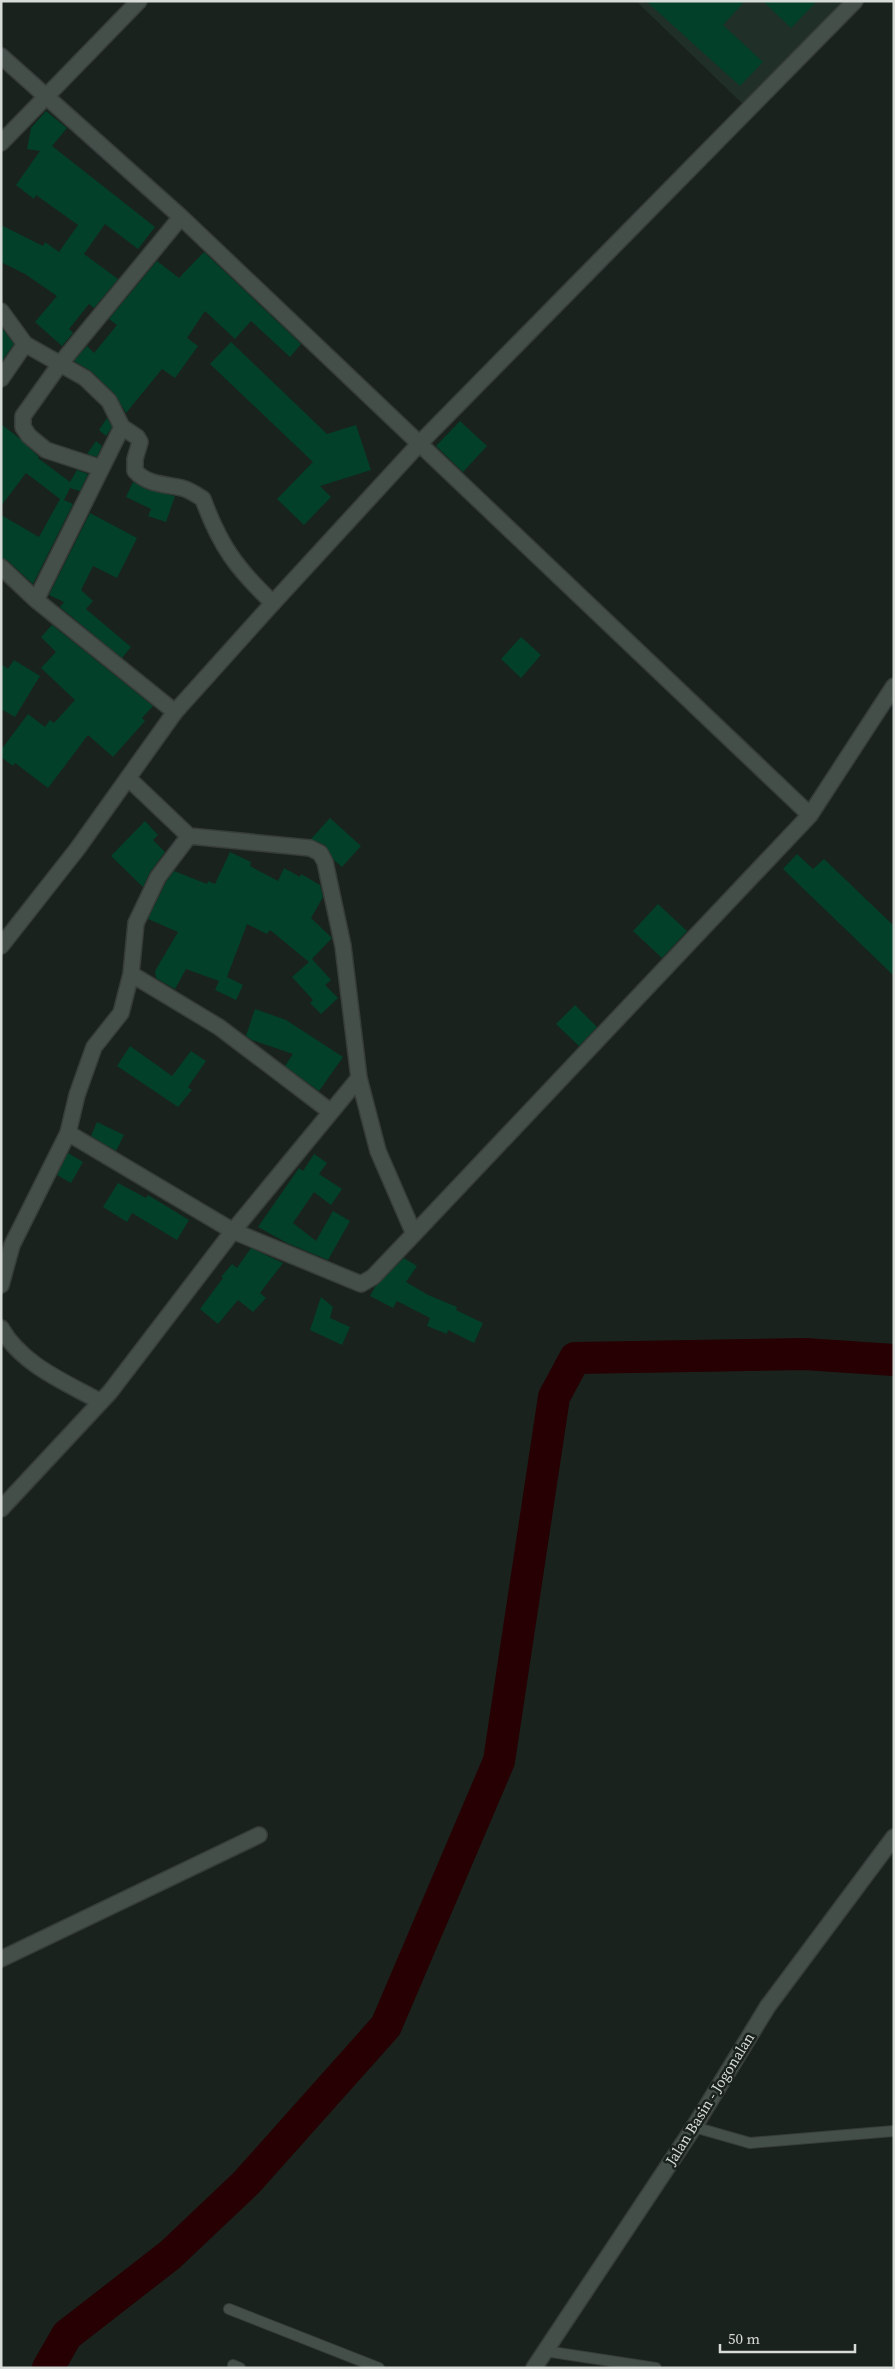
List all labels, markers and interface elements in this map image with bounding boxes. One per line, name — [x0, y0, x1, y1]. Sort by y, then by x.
street label: Jalan Basin - Jogonalan — [660, 2028, 759, 2170]
scale bar — [720, 2322, 855, 2354]
text: 50 m — [728, 2328, 760, 2349]

